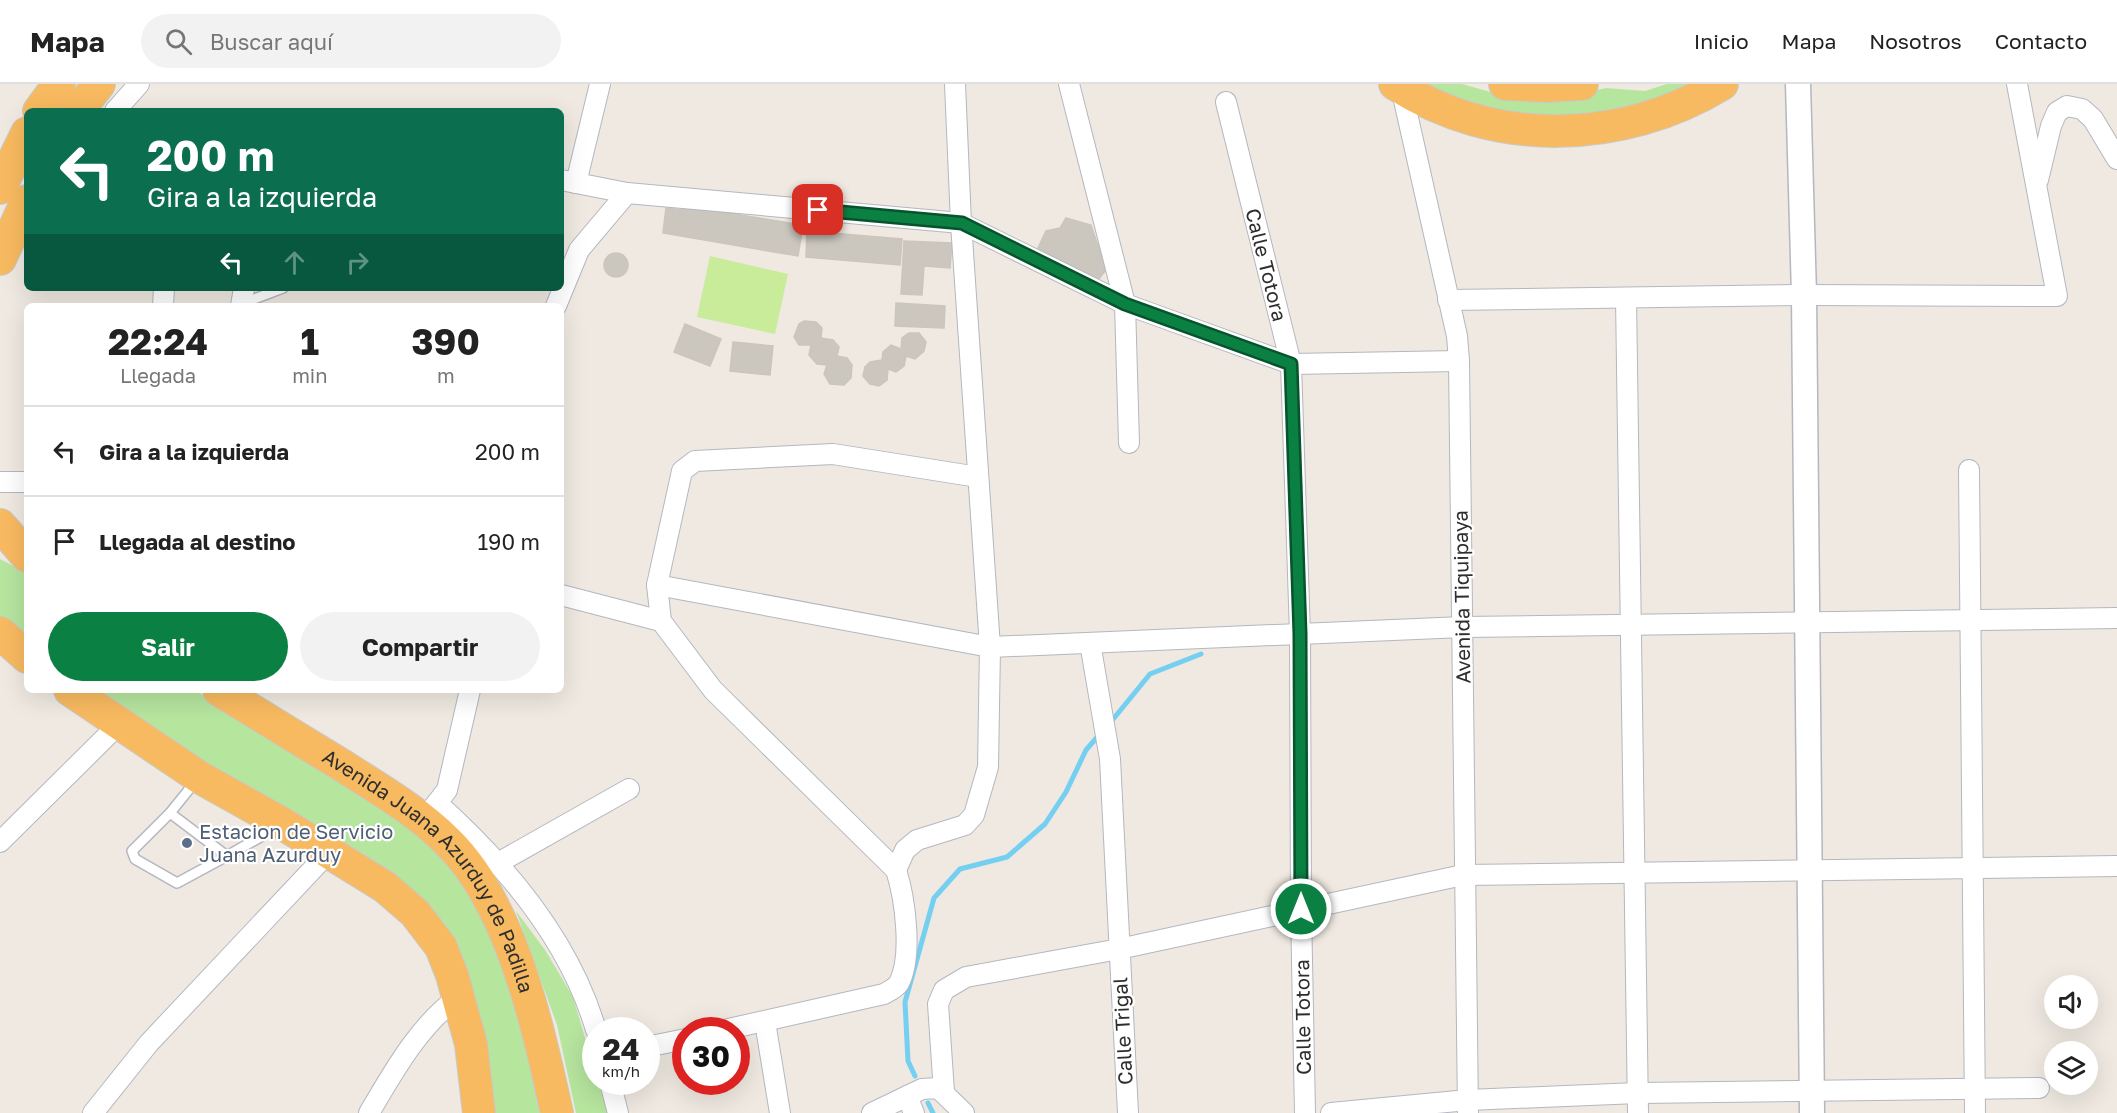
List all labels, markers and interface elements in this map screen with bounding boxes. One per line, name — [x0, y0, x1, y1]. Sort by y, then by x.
search box — [141, 14, 561, 68]
text: Mapa — [30, 25, 105, 58]
icon: search — [162, 25, 195, 58]
text: Buscar aquí — [210, 28, 333, 55]
text: Inicio — [1694, 28, 1749, 54]
text: Mapa — [1782, 28, 1836, 54]
text: Nosotros — [1869, 28, 1962, 54]
text: Contacto — [1995, 28, 2087, 54]
text: 200 m — [147, 130, 274, 180]
icon: left — [48, 132, 126, 210]
text: Gira a la izquierda — [147, 181, 377, 213]
pin — [792, 184, 843, 235]
icon: arrive — [801, 193, 834, 226]
street label: Calle Totora — [1241, 206, 1293, 324]
icon: left — [215, 246, 248, 279]
icon: ahead — [278, 246, 311, 279]
icon: right — [341, 246, 374, 279]
text: 22:24 — [108, 320, 208, 363]
text: 1 — [301, 320, 319, 363]
text: 390 — [412, 320, 480, 363]
text: Llegada — [120, 363, 196, 387]
text: min — [292, 363, 328, 387]
text: m — [437, 363, 455, 387]
icon: left — [48, 435, 81, 468]
text: Gira a la izquierda — [99, 438, 289, 465]
text: 200 m — [475, 438, 540, 465]
street label: Avenida Tiquipaya — [1447, 510, 1475, 684]
icon: arrive — [48, 525, 81, 558]
text: Llegada al destino — [99, 528, 296, 555]
text: 190 m — [477, 528, 540, 555]
button: Salir — [48, 612, 288, 681]
button: Compartir — [300, 612, 540, 681]
street label: Avenida Juana Azurduy de Padilla — [319, 743, 539, 995]
place label: Estacion de Servicio Juana Azurduy — [199, 819, 393, 866]
marker: Estacion de Servicio Juana Azurduy — [180, 836, 194, 850]
position arrow — [1269, 877, 1333, 941]
street label: Calle Totora — [1289, 959, 1315, 1075]
map controls — [2044, 975, 2098, 1095]
button: sound — [2044, 975, 2098, 1029]
street label: Calle Trigal — [1107, 977, 1137, 1086]
speed limit sign: 30 — [672, 1017, 750, 1095]
text: 24 — [602, 1031, 640, 1067]
button: layers — [2044, 1041, 2098, 1095]
text: km/h — [602, 1062, 640, 1080]

